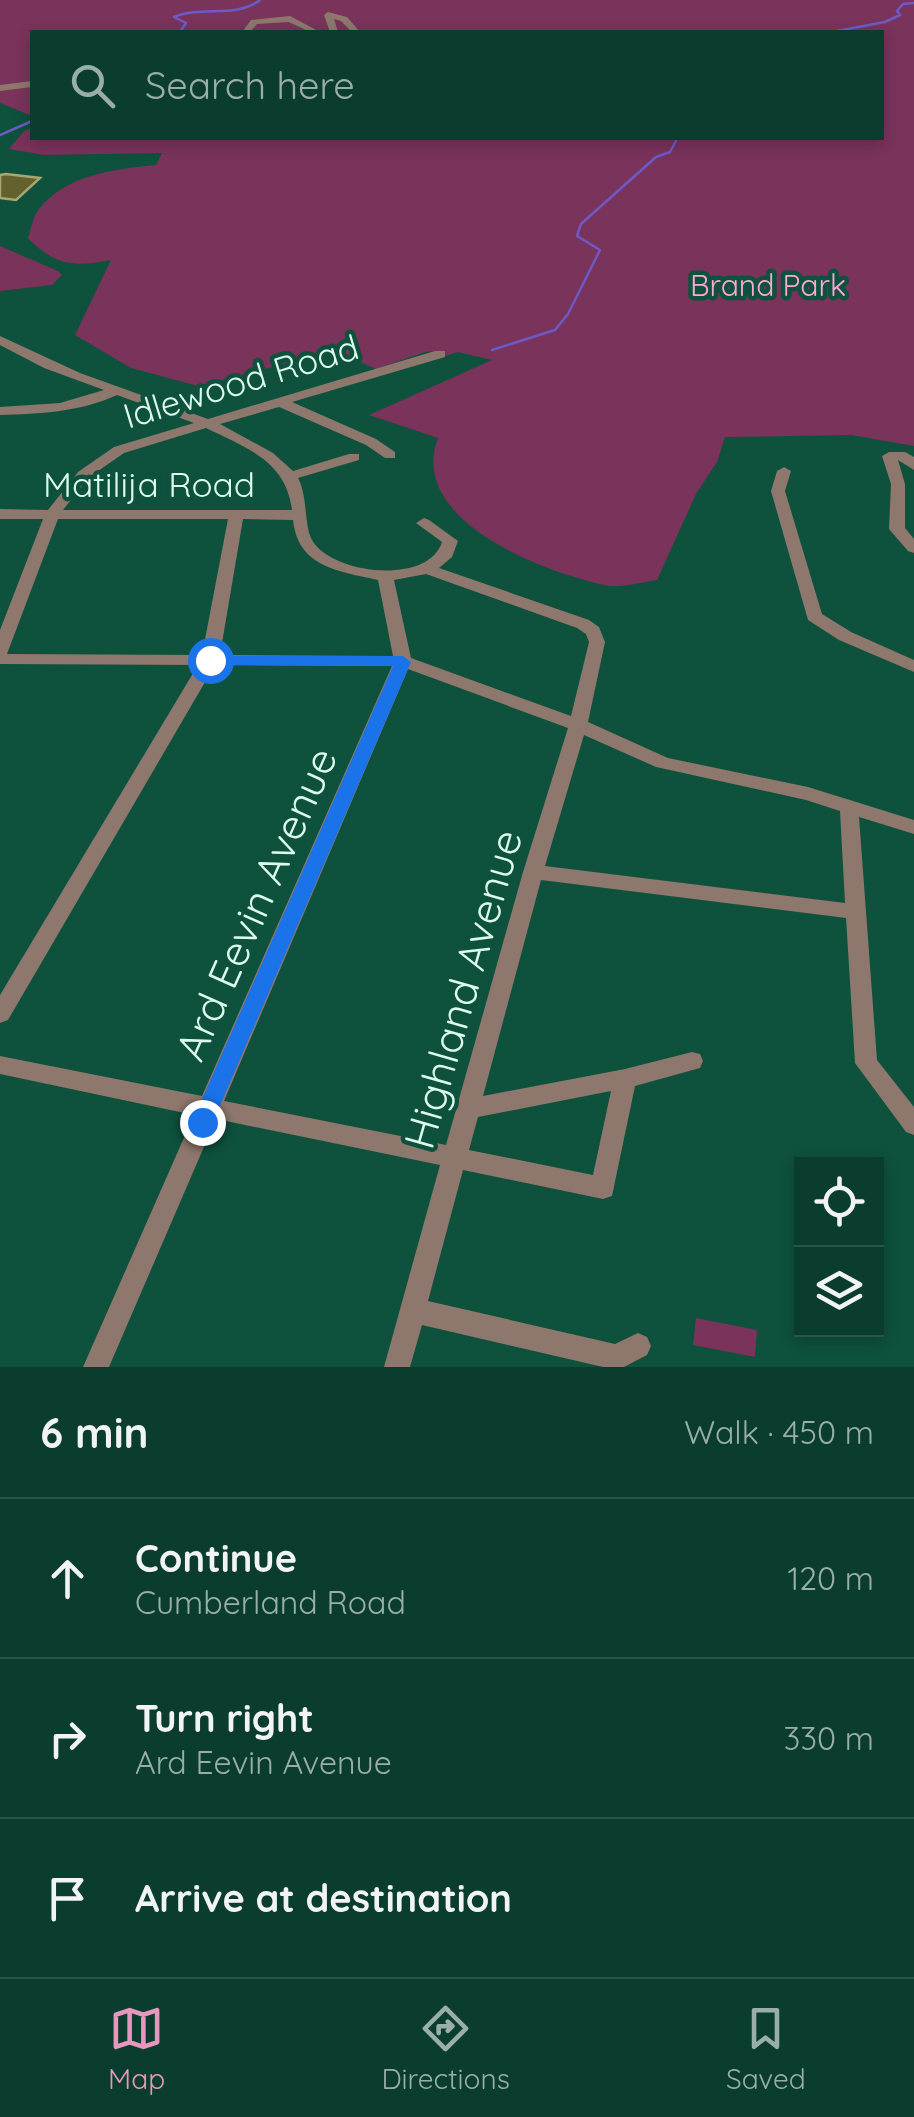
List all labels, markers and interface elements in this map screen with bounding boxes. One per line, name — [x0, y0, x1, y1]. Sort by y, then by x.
search box — [30, 30, 884, 140]
icon: search — [65, 58, 120, 113]
text: Search here — [145, 61, 355, 109]
park label: Brand Park — [690, 266, 846, 304]
street label: Idlewood Road — [118, 324, 364, 438]
street label: Matilija Road — [43, 462, 255, 506]
route start — [188, 638, 234, 684]
street label: Ard Eevin Avenue — [163, 739, 348, 1069]
street label: Highland Avenue — [392, 823, 533, 1154]
route end — [180, 1100, 226, 1146]
map controls — [794, 1157, 884, 1337]
button: locate — [794, 1157, 884, 1247]
button: layers — [794, 1247, 884, 1337]
text: 6 min — [40, 1406, 149, 1459]
text: Walk · 450 m — [684, 1412, 874, 1452]
text: Continue — [135, 1534, 297, 1582]
icon: ahead — [40, 1551, 95, 1606]
text: 120 m — [787, 1558, 874, 1598]
text: Cumberland Road — [135, 1582, 406, 1622]
text: Turn right — [135, 1694, 314, 1742]
icon: right — [40, 1711, 95, 1766]
text: 330 m — [784, 1718, 874, 1758]
text: Ard Eevin Avenue — [135, 1742, 392, 1782]
icon: arrive — [40, 1871, 95, 1926]
text: Arrive at destination — [135, 1874, 512, 1922]
tab: Map — [108, 2001, 165, 2096]
tab: Directions — [381, 2001, 510, 2096]
tab: Saved — [726, 2001, 806, 2096]

